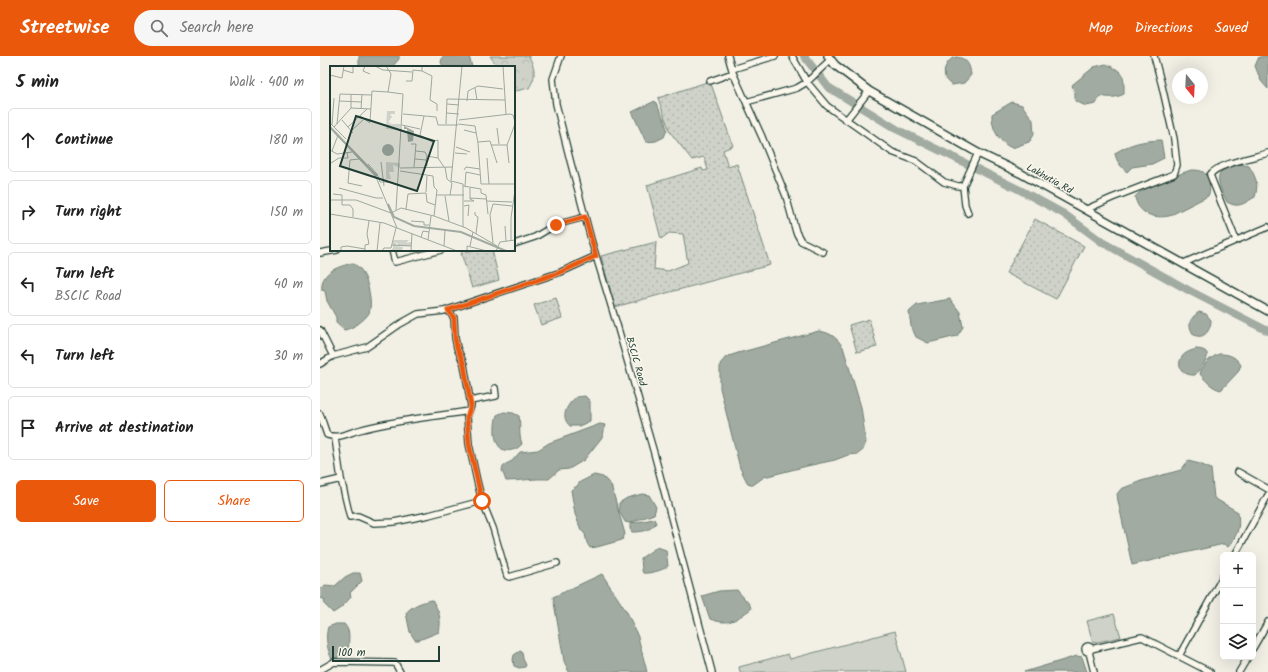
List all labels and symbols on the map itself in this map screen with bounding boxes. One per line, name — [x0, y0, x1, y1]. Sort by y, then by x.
inset map — [330, 66, 515, 251]
north arrow — [1172, 68, 1208, 104]
street label: Lakhutia Rd — [1023, 160, 1076, 199]
route end — [547, 216, 565, 234]
street label: BSCIC Road — [621, 335, 651, 389]
route start — [473, 492, 491, 510]
scale bar — [332, 644, 440, 663]

